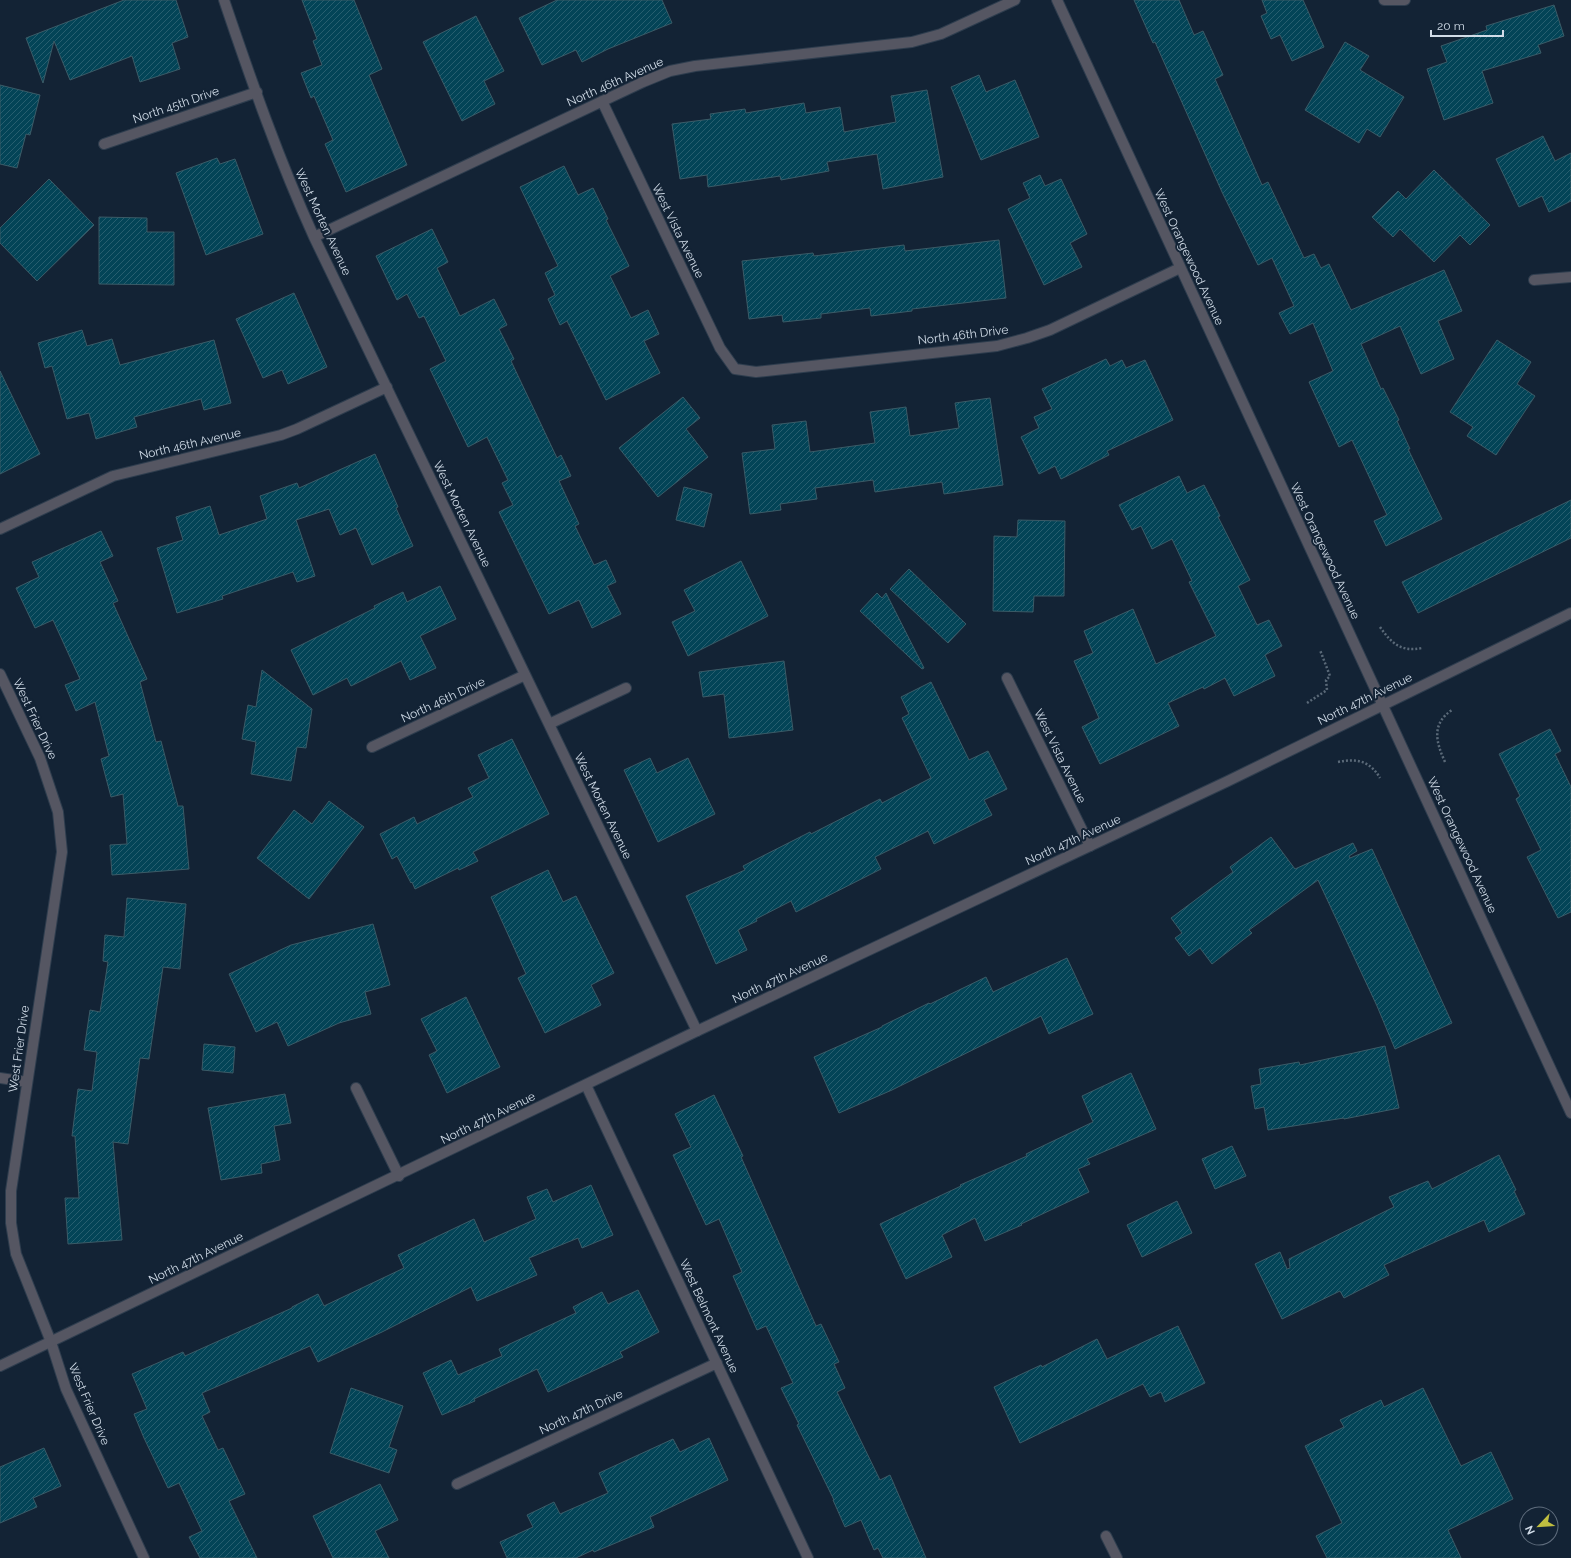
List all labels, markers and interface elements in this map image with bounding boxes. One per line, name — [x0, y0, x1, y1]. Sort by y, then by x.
scale bar — [1431, 12, 1503, 38]
text: 20 m — [1437, 19, 1465, 33]
street label: North 46th Avenue — [565, 54, 665, 110]
street label: North 45th Drive — [131, 84, 221, 126]
street label: West Morten Avenue — [292, 166, 354, 278]
street label: West Vista Avenue — [649, 182, 707, 280]
street label: West Orangewood Avenue — [1151, 187, 1227, 327]
street label: North 46th Drive — [917, 323, 1009, 347]
street label: North 46th Avenue — [138, 425, 242, 463]
street label: West Morten Avenue — [430, 459, 494, 569]
street label: West Orangewood Avenue — [1287, 481, 1363, 621]
street label: North 47th Avenue — [1315, 670, 1415, 728]
street label: North 46th Drive — [399, 674, 487, 726]
street label: West Frier Drive — [10, 676, 60, 762]
street label: West Vista Avenue — [1031, 707, 1089, 805]
street label: West Morten Avenue — [571, 751, 635, 861]
street label: West Orangewood Avenue — [1424, 775, 1500, 915]
street label: North 47th Avenue — [1023, 812, 1123, 868]
street label: North 47th Avenue — [730, 950, 830, 1006]
street label: West Frier Drive — [6, 1005, 32, 1093]
street label: North 47th Avenue — [438, 1089, 538, 1147]
street label: North 47th Avenue — [146, 1229, 246, 1287]
street label: West Belmont Avenue — [676, 1257, 742, 1375]
street label: West Frier Drive — [65, 1361, 113, 1447]
street label: North 47th Drive — [537, 1387, 625, 1437]
north arrow — [1519, 1506, 1559, 1546]
text: N — [1523, 1523, 1538, 1537]

